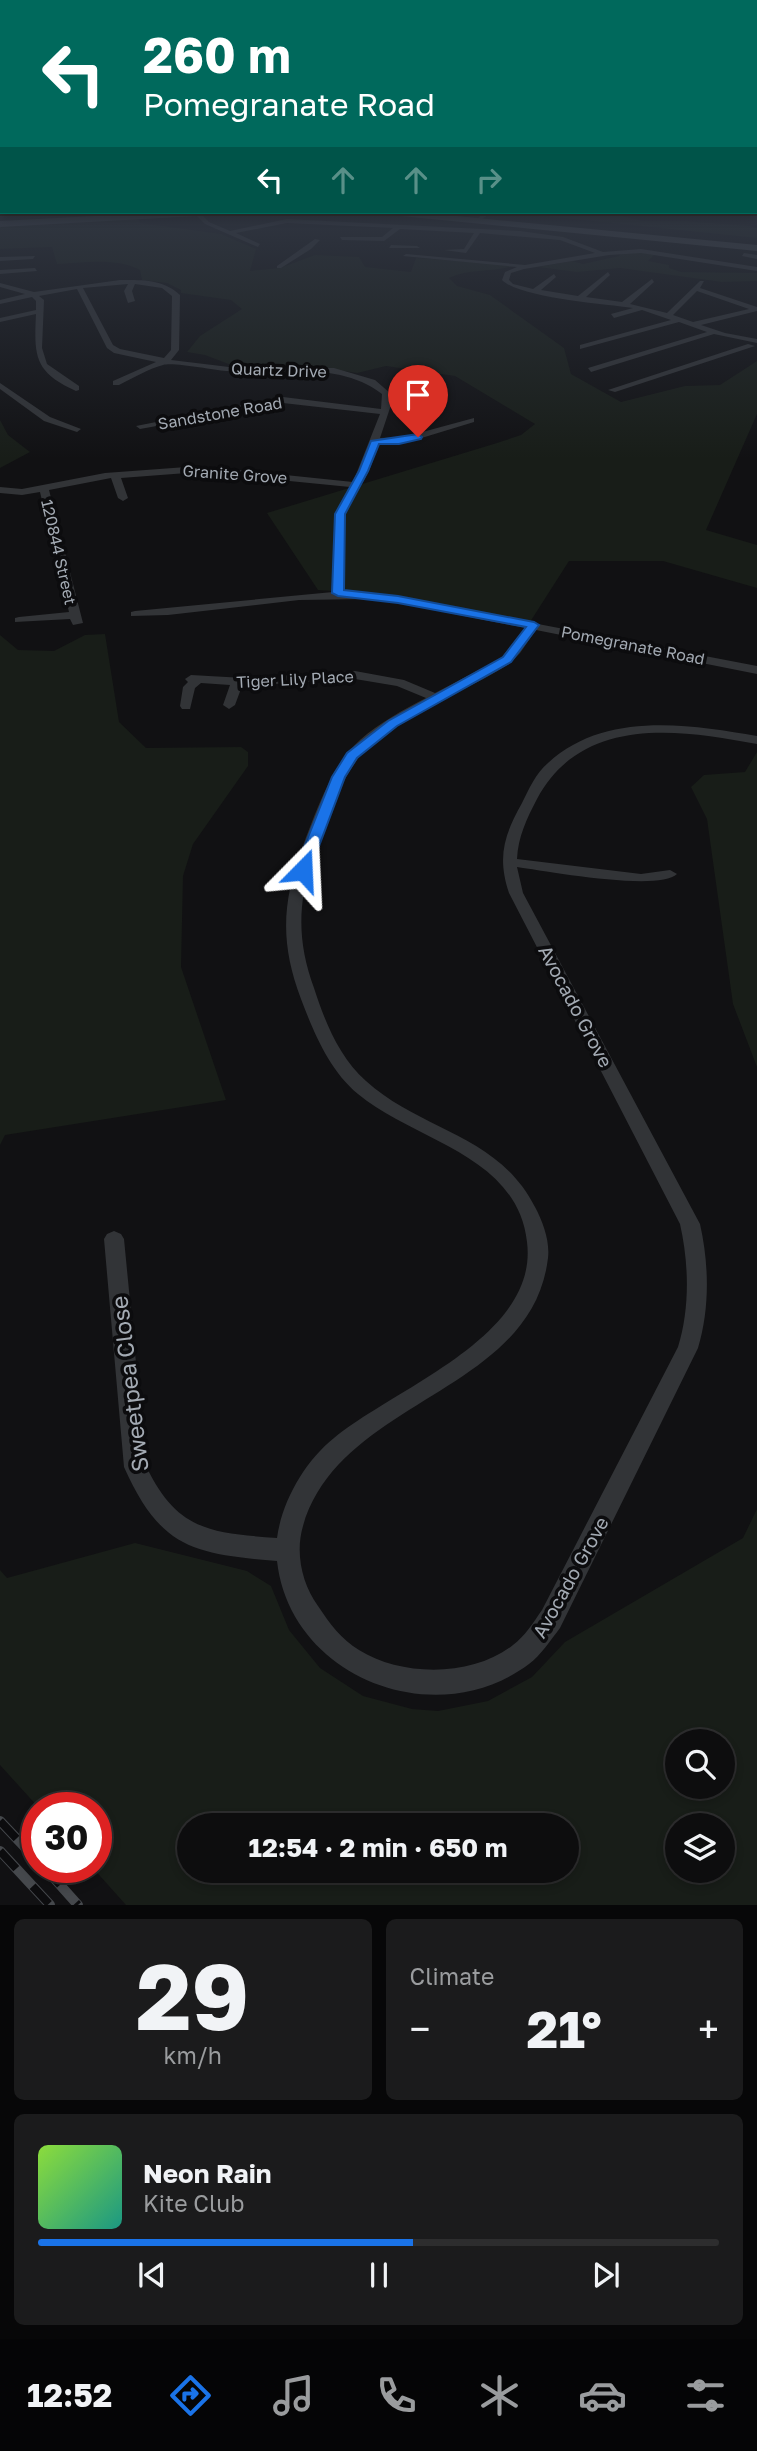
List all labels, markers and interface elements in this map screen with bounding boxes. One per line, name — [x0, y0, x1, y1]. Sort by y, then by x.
text: 260 m — [143, 25, 291, 84]
icon: left — [28, 28, 119, 119]
text: Pomegranate Road — [143, 85, 435, 123]
icon: left — [251, 161, 289, 199]
icon: ahead — [324, 161, 362, 199]
icon: ahead — [397, 161, 435, 199]
icon: right — [470, 161, 508, 199]
street label: Quartz Drive — [231, 358, 327, 382]
pin — [388, 365, 448, 437]
icon: arrive — [399, 376, 437, 414]
street label: Sandstone Road — [156, 392, 284, 434]
street label: Granite Grove — [182, 460, 288, 488]
street label: 120844 Street — [37, 497, 81, 607]
street label: Pomegranate Road — [559, 621, 707, 669]
street label: Tiger Lily Place — [236, 666, 354, 692]
position arrow — [266, 833, 340, 907]
street label: Avocado Grove — [534, 941, 618, 1071]
street label: Sweetpea Close — [104, 1294, 154, 1474]
street label: Avocado Grove — [527, 1512, 613, 1642]
map controls — [665, 1729, 735, 1883]
button: search — [665, 1729, 735, 1799]
speed limit sign: 30 — [21, 1792, 112, 1883]
button: layers — [665, 1813, 735, 1883]
text: 12:54 · 2 min · 650 m — [249, 1832, 507, 1863]
text: 29 — [136, 1941, 249, 2050]
text: Climate — [410, 1962, 494, 1990]
text: 21° — [527, 1997, 602, 2059]
text: − — [410, 2006, 430, 2051]
text: + — [698, 2006, 719, 2051]
text: km/h — [163, 2041, 222, 2069]
text: Neon Rain — [143, 2158, 272, 2189]
text: Kite Club — [143, 2189, 244, 2217]
icon: previous — [133, 2256, 171, 2294]
icon: pause — [360, 2256, 398, 2294]
icon: next — [587, 2256, 625, 2294]
icon: directions — [166, 2371, 215, 2420]
icon: music — [269, 2371, 318, 2420]
icon: phone — [372, 2371, 421, 2420]
icon: climate — [475, 2371, 524, 2420]
icon: car — [578, 2371, 627, 2420]
icon: filters — [681, 2371, 730, 2420]
text: 12:52 — [27, 2376, 112, 2414]

